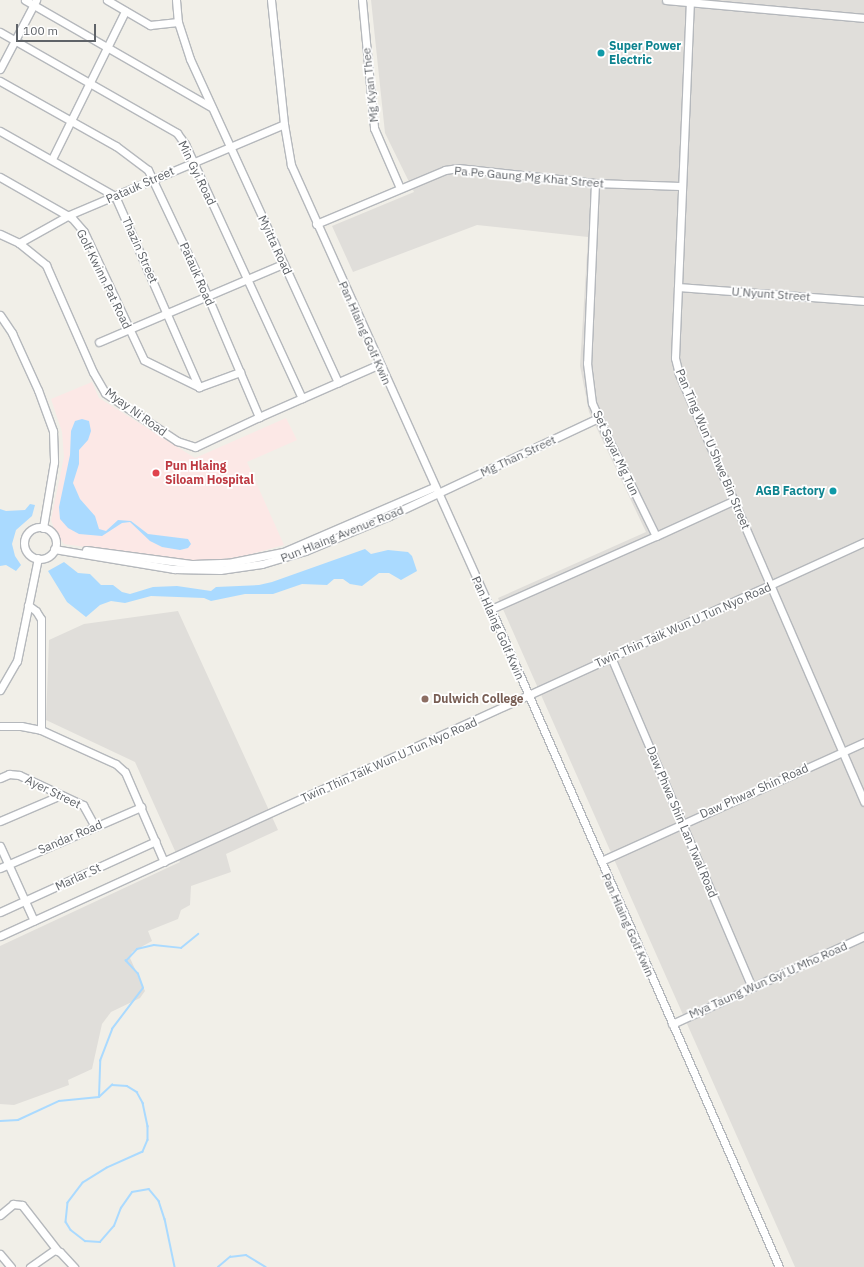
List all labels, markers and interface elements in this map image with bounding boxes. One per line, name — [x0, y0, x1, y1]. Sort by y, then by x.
scale bar — [18, 16, 98, 42]
text: 100 m — [23, 23, 58, 38]
place label: Super Power Electric — [609, 39, 681, 67]
street label: Mg Kyan Thee — [359, 47, 381, 123]
marker: Super Power Electric — [596, 48, 606, 58]
street label: Min Gyi Road — [175, 138, 219, 208]
street label: Pa Pe Gaung Mg Khat Street — [454, 163, 604, 191]
street label: Patauk Street — [104, 164, 176, 206]
street label: Myitta Road — [255, 213, 295, 277]
street label: Thazin Street — [119, 215, 161, 285]
street label: Golf Kwinn Pat Road — [74, 227, 134, 331]
street label: Patauk Road — [177, 240, 217, 308]
street label: Pan Hlaing Golf Kwin — [336, 279, 394, 387]
street label: U Nyunt Street — [731, 284, 811, 304]
street label: Pan Ting Wun U Shwe Bin Street — [673, 367, 753, 531]
street label: Myay Ni Road — [102, 385, 170, 439]
street label: Set Sayar Mg Tun — [590, 408, 642, 498]
street label: Mg Than Street — [478, 432, 558, 480]
place label: Pun Hlaing Siloam Hospital — [165, 459, 254, 487]
marker: Pun Hlaing Siloam Hospital — [150, 467, 162, 479]
place label: AGB Factory — [755, 484, 825, 498]
marker: AGB Factory — [828, 486, 838, 496]
street label: Pun Hlaing Avenue Road — [278, 503, 406, 565]
street label: Pan Hlaing Golf Kwin — [469, 574, 527, 682]
street label: Twin Thin Taik Wun U Tun Nyo Road — [593, 579, 773, 671]
place label: Dulwich College — [433, 692, 524, 706]
marker: Dulwich College — [420, 694, 430, 704]
street label: Twin Thin Taik Wun U Tun Nyo Road — [299, 714, 479, 806]
street label: Daw Phwa Shin Lan Twal Road — [644, 744, 720, 900]
street label: Daw Phwar Shin Road — [698, 761, 810, 821]
street label: Ayer Street — [23, 772, 83, 812]
street label: Sandar Road — [36, 817, 104, 857]
street label: Marlar St — [53, 860, 103, 894]
street label: Pan Hlaing Golf Kwin — [599, 871, 657, 979]
street label: Mya Taung Wun Gyi U Mho Road — [687, 938, 849, 1022]

